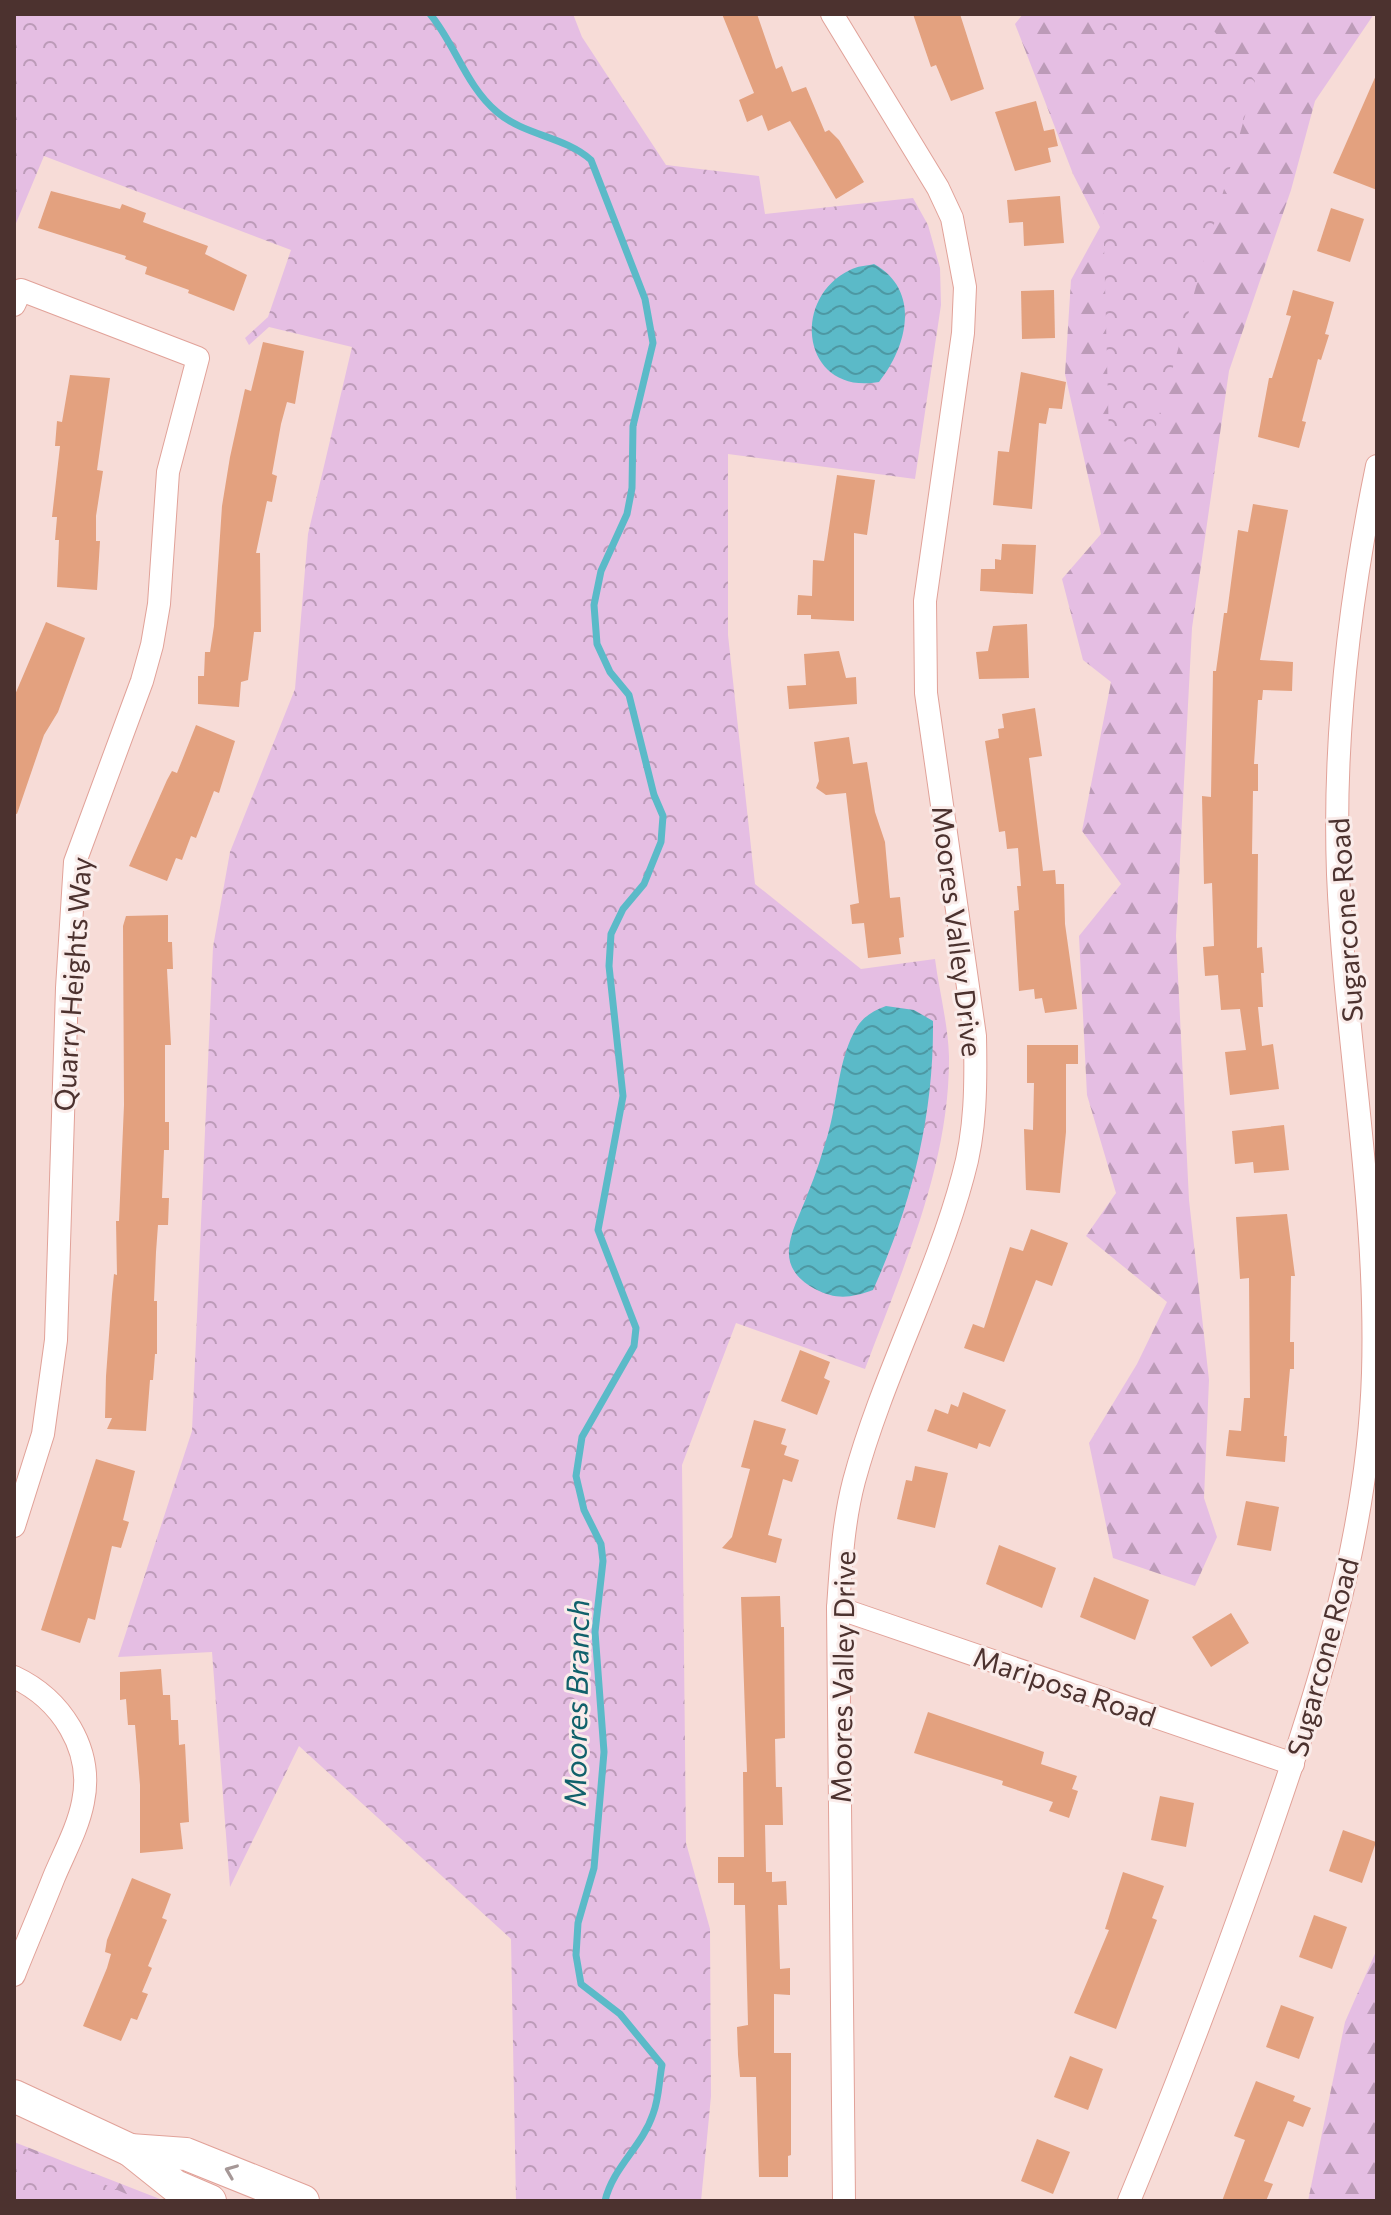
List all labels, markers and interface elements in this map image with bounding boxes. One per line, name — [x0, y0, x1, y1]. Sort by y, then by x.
street label: Moores Valley Drive — [926, 804, 990, 1058]
street label: Sugarcone Road — [1321, 817, 1369, 1023]
street label: Quarry Heights Way — [46, 856, 98, 1112]
street label: Moores Valley Drive — [823, 1551, 861, 1803]
street label: Sugarcone Road — [1279, 1554, 1365, 1760]
water label: Moores Branch — [555, 1599, 595, 1807]
street label: Mariposa Road — [969, 1639, 1161, 1733]
one-way arrow — [225, 2164, 239, 2181]

